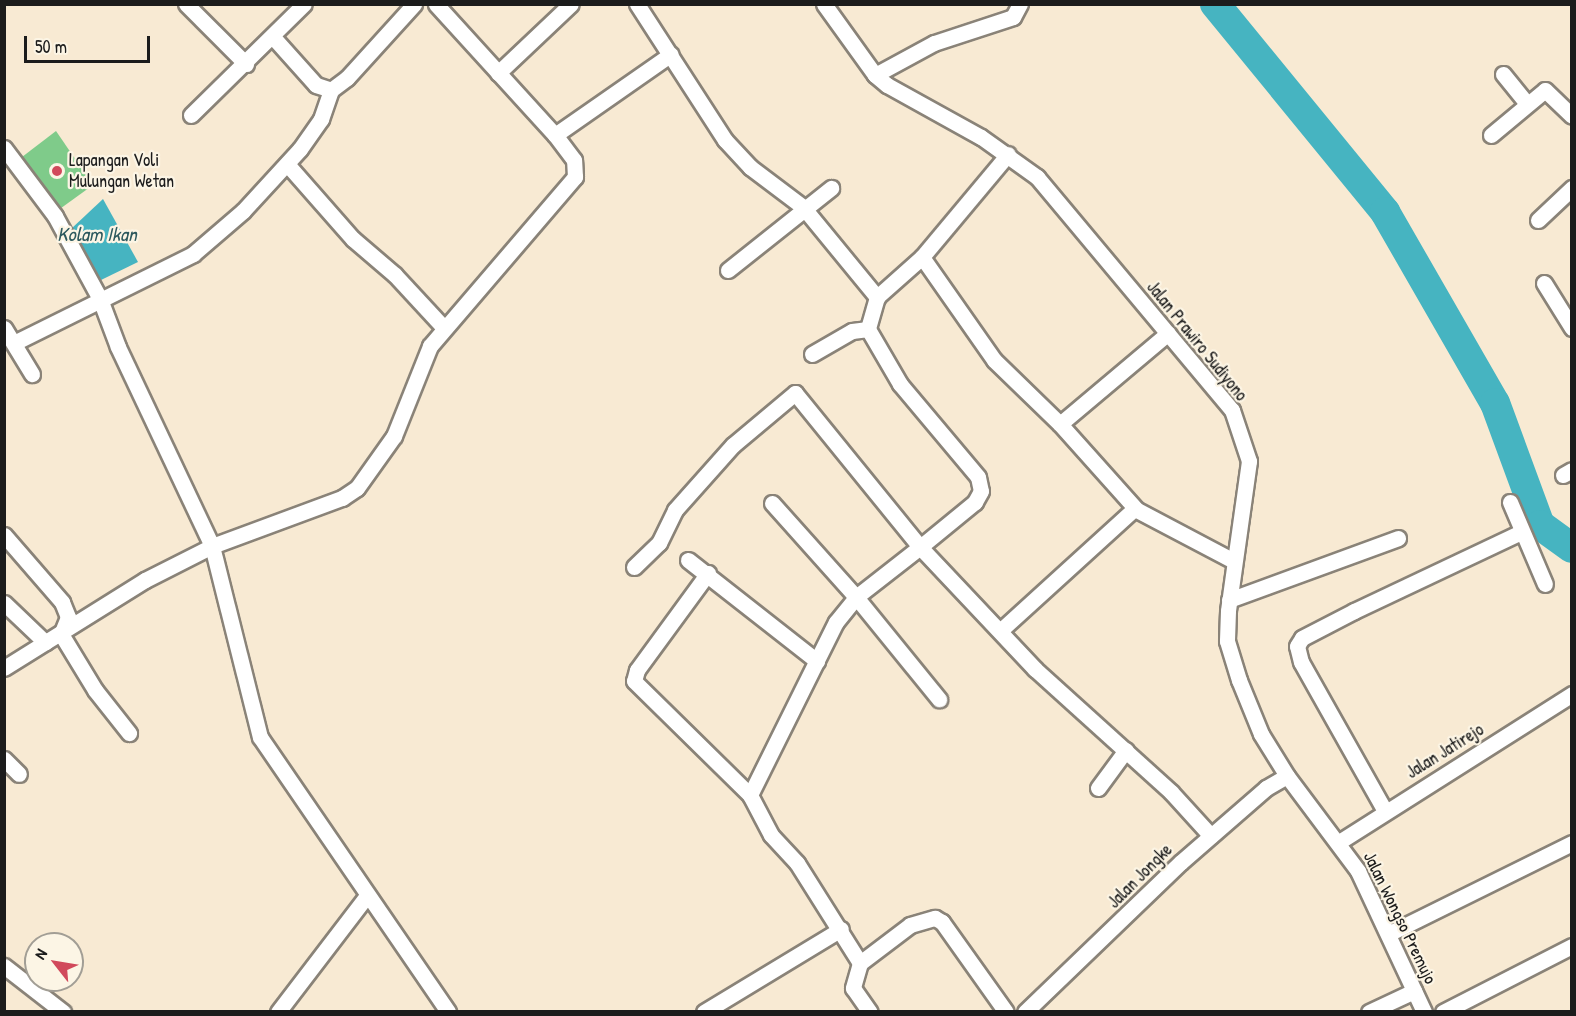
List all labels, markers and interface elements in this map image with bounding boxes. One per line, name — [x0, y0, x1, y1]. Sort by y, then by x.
scale bar — [27, 24, 153, 62]
text: 50 m — [35, 34, 67, 59]
place label: Lapangan Voli Mulungan Wetan — [69, 150, 174, 192]
marker: Lapangan Voli Mulungan Wetan — [50, 164, 64, 178]
water label: Kolam Ikan — [57, 221, 137, 245]
street label: Jalan Prawiro Sudiyono — [1142, 277, 1252, 405]
street label: Jalan Jatirejo — [1402, 719, 1488, 783]
street label: Jalan Jongke — [1103, 839, 1177, 913]
street label: Jalan Wongso Premujo — [1359, 848, 1441, 988]
north arrow — [24, 932, 84, 992]
text: N — [29, 944, 52, 963]

